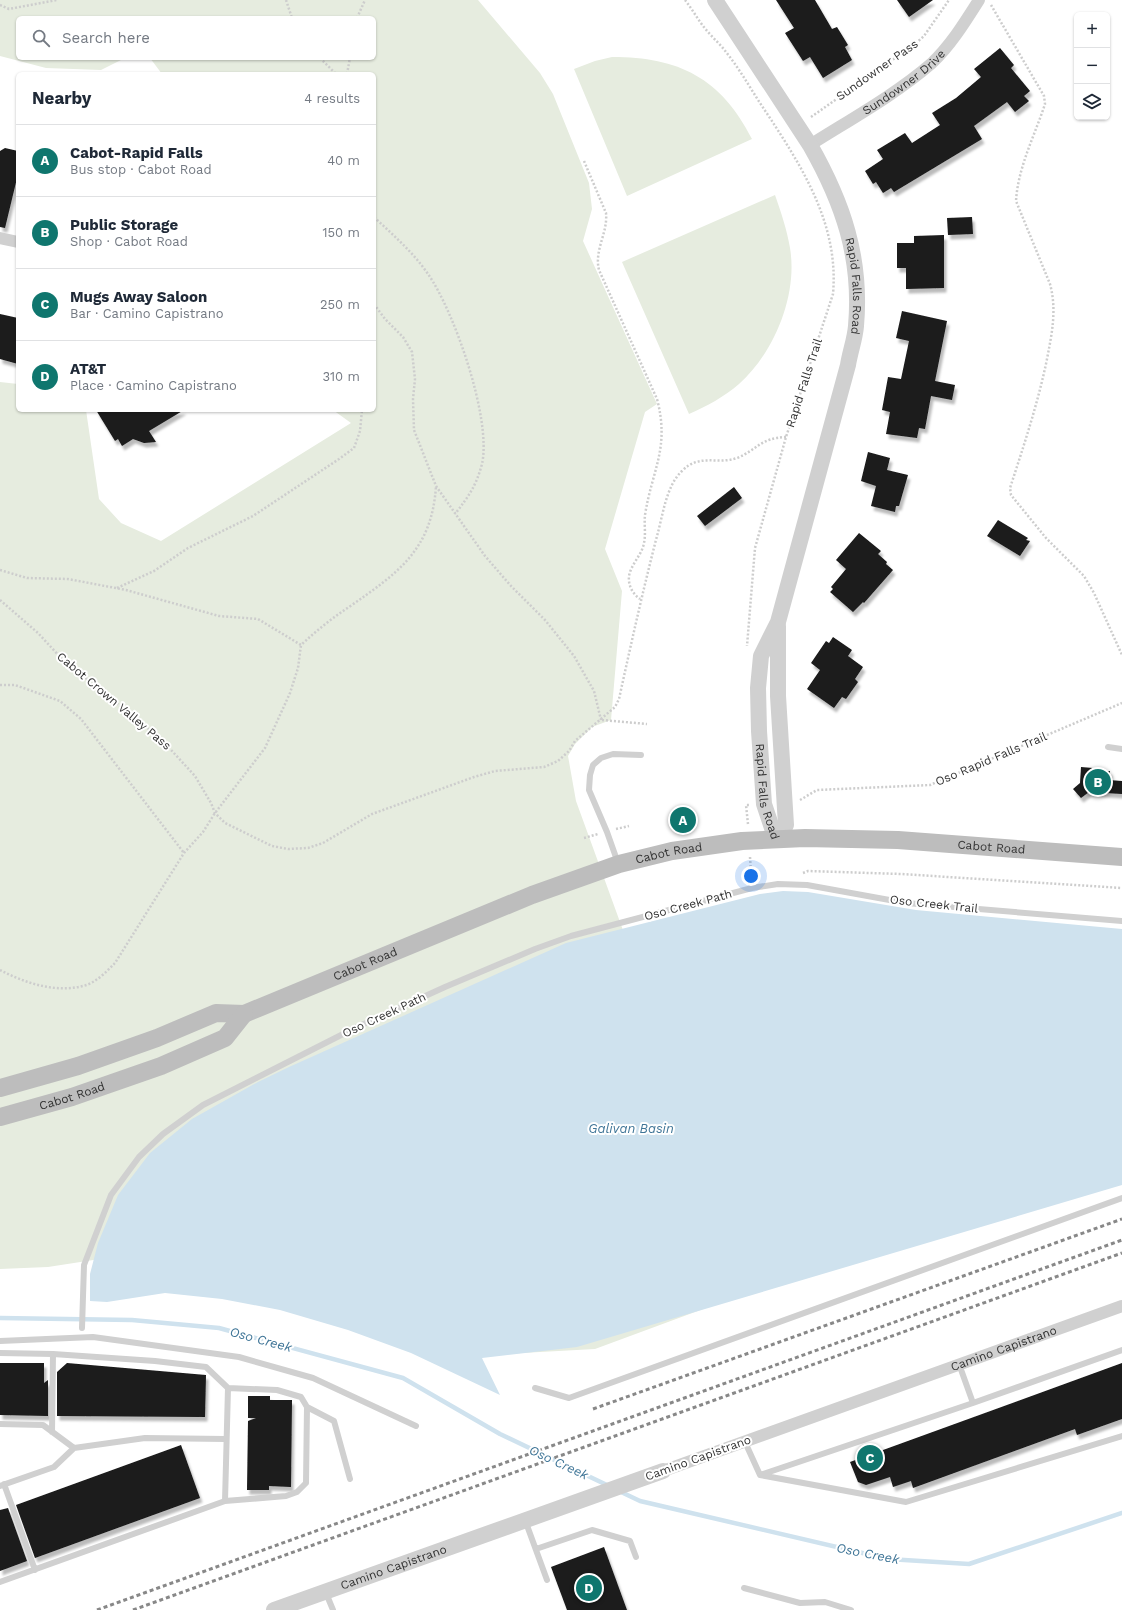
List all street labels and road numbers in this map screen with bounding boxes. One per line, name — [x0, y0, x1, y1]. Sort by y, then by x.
street label: Sundowner Pass — [833, 36, 921, 104]
street label: Sundowner Drive — [860, 47, 948, 118]
street label: Rapid Falls Road — [842, 236, 864, 336]
street label: Rapid Falls Trail — [783, 336, 825, 429]
street label: Cabot Crown Valley Pass — [54, 649, 174, 753]
street label: Oso Rapid Falls Trail — [933, 729, 1049, 789]
street label: Rapid Falls Road — [753, 743, 782, 841]
street label: Cabot Road — [957, 838, 1026, 857]
street label: Cabot Road — [634, 840, 703, 867]
street label: Oso Creek Path — [643, 887, 733, 923]
street label: Oso Creek Trail — [889, 892, 979, 916]
street label: Cabot Road — [331, 944, 399, 983]
street label: Oso Creek Path — [340, 990, 428, 1040]
street label: Cabot Road — [38, 1079, 107, 1113]
street label: Camino Capistrano — [949, 1323, 1059, 1374]
street label: Camino Capistrano — [643, 1432, 753, 1484]
street label: Camino Capistrano — [339, 1542, 449, 1593]

